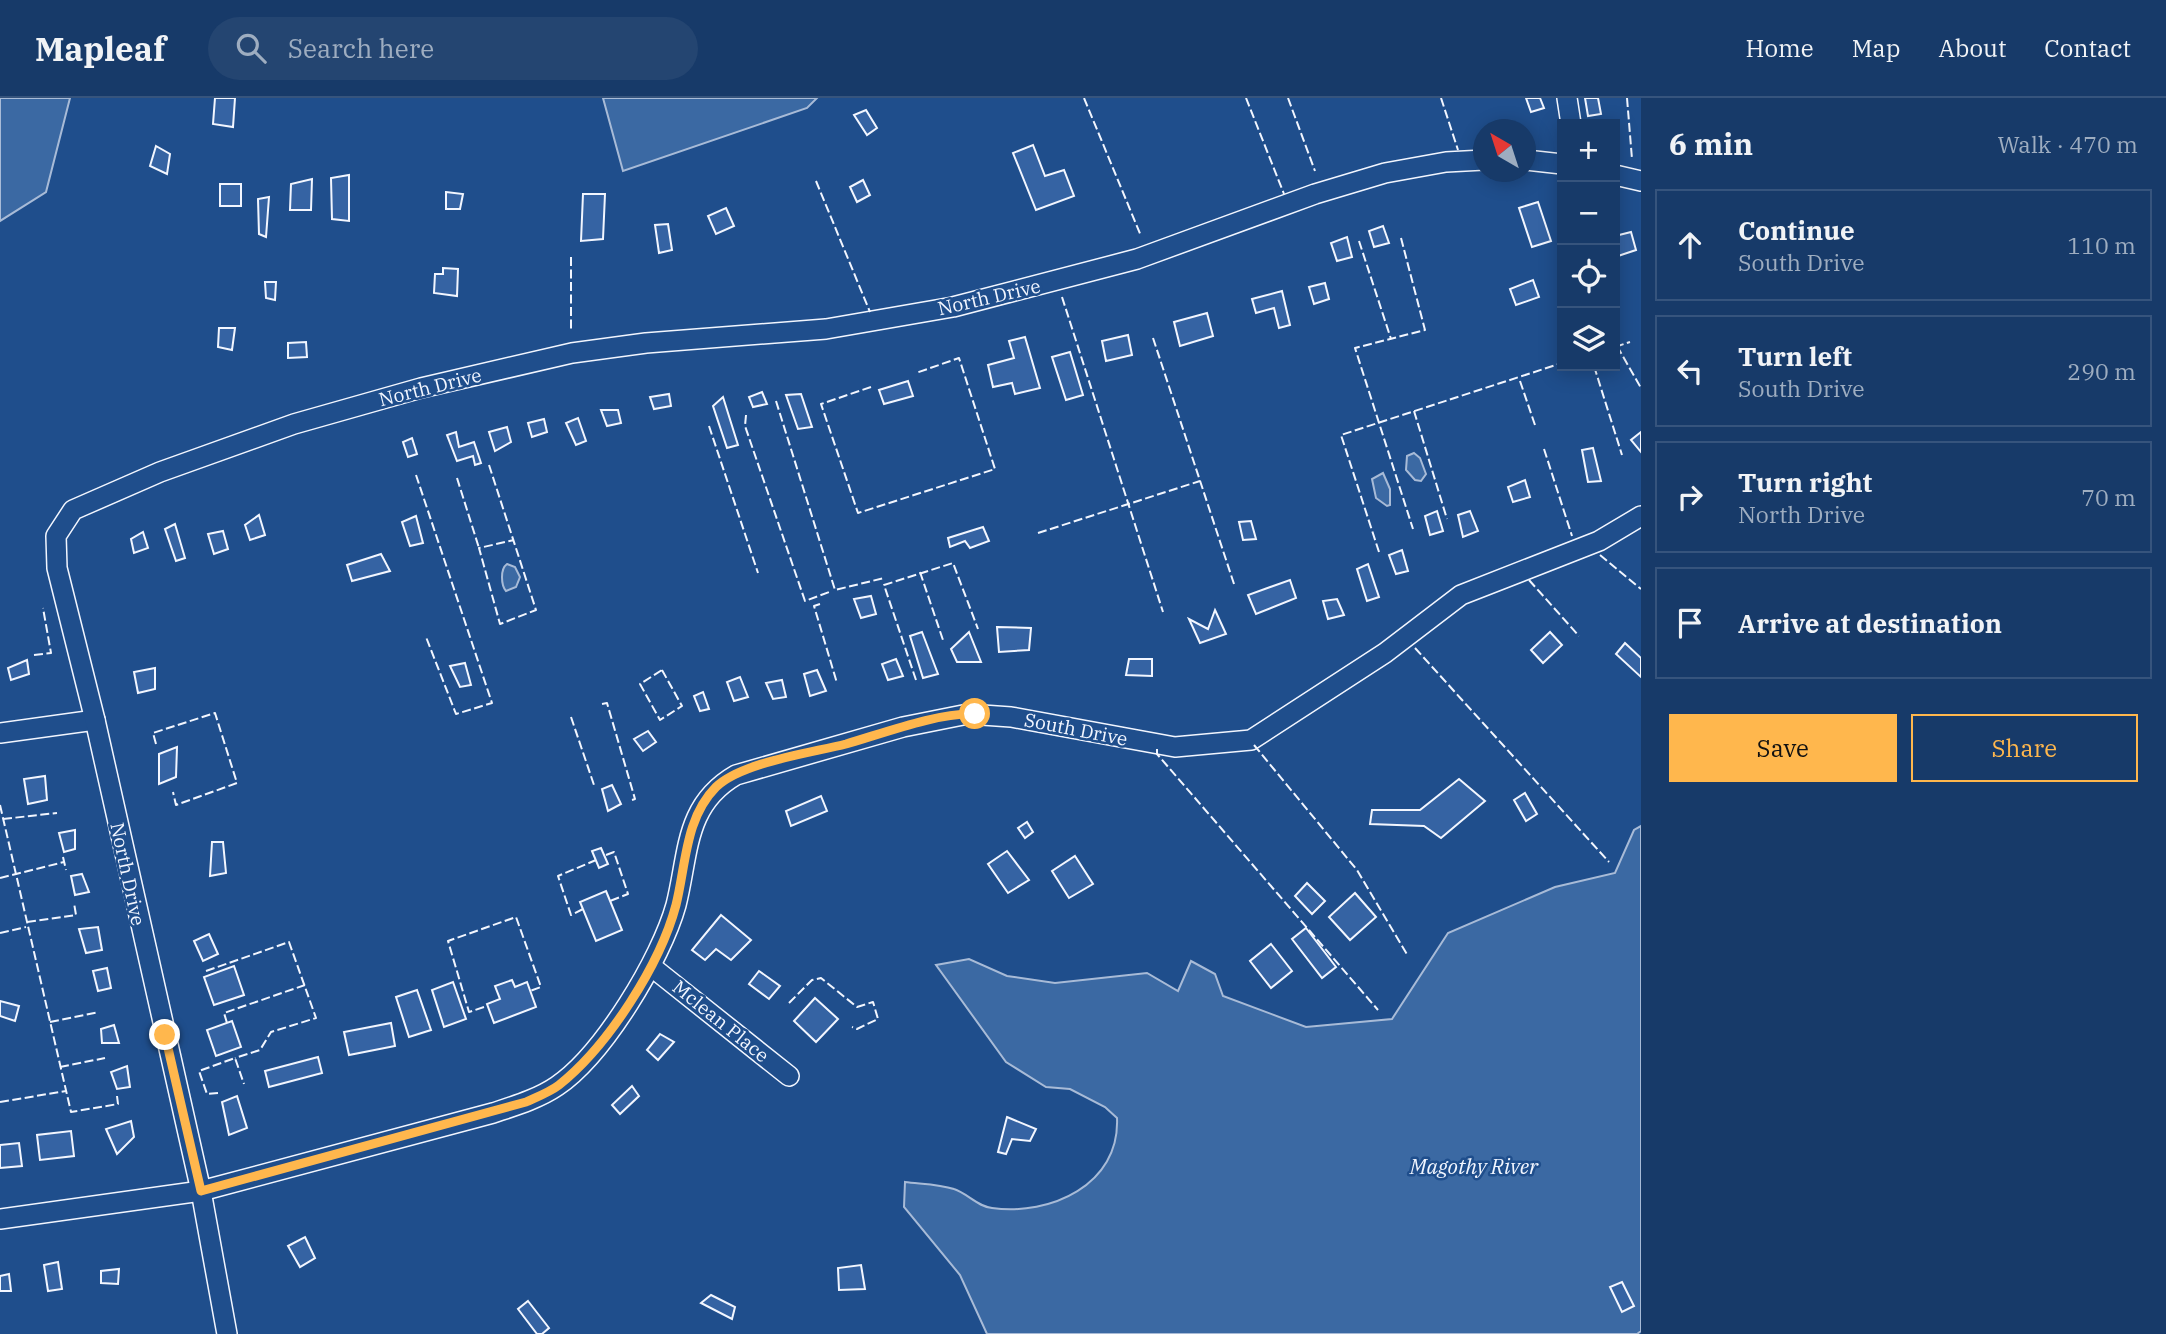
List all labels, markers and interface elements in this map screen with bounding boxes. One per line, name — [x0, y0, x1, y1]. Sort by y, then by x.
search box — [208, 17, 698, 80]
text: Mapleaf — [35, 27, 166, 70]
icon: search — [232, 29, 270, 67]
text: Search here — [288, 31, 434, 65]
text: Home — [1746, 32, 1814, 64]
text: Map — [1852, 32, 1900, 64]
text: About — [1938, 32, 2006, 64]
text: Contact — [2044, 32, 2131, 64]
north arrow — [1473, 119, 1536, 182]
map controls — [1557, 119, 1620, 371]
button: + — [1557, 119, 1620, 182]
text: 6 min — [1669, 124, 1753, 163]
text: Walk · 470 m — [1997, 129, 2138, 159]
button: − — [1557, 182, 1620, 245]
text: Continue — [1738, 213, 1855, 247]
icon: ahead — [1671, 226, 1709, 264]
text: 110 m — [2067, 230, 2136, 260]
button: locate — [1557, 245, 1620, 308]
text: South Drive — [1738, 247, 1865, 277]
street label: North Drive — [935, 274, 1043, 320]
button: layers — [1557, 308, 1620, 371]
text: Turn left — [1738, 339, 1852, 373]
icon: left — [1671, 352, 1709, 390]
text: 290 m — [2067, 356, 2136, 386]
street label: North Drive — [376, 363, 484, 411]
text: South Drive — [1738, 373, 1865, 403]
text: Turn right — [1738, 465, 1872, 499]
icon: right — [1671, 478, 1709, 516]
text: 70 m — [2081, 482, 2136, 512]
text: North Drive — [1738, 499, 1865, 529]
icon: arrive — [1671, 604, 1709, 642]
text: Arrive at destination — [1738, 606, 2002, 640]
route start — [959, 698, 990, 729]
street label: South Drive — [1022, 707, 1130, 751]
button: Save — [1669, 714, 1897, 782]
button: Share — [1911, 714, 2138, 782]
street label: North Drive — [105, 820, 151, 928]
street label: Mclean Place — [668, 975, 774, 1067]
route end — [149, 1019, 180, 1050]
water label: Magothy River — [1409, 1152, 1539, 1180]

